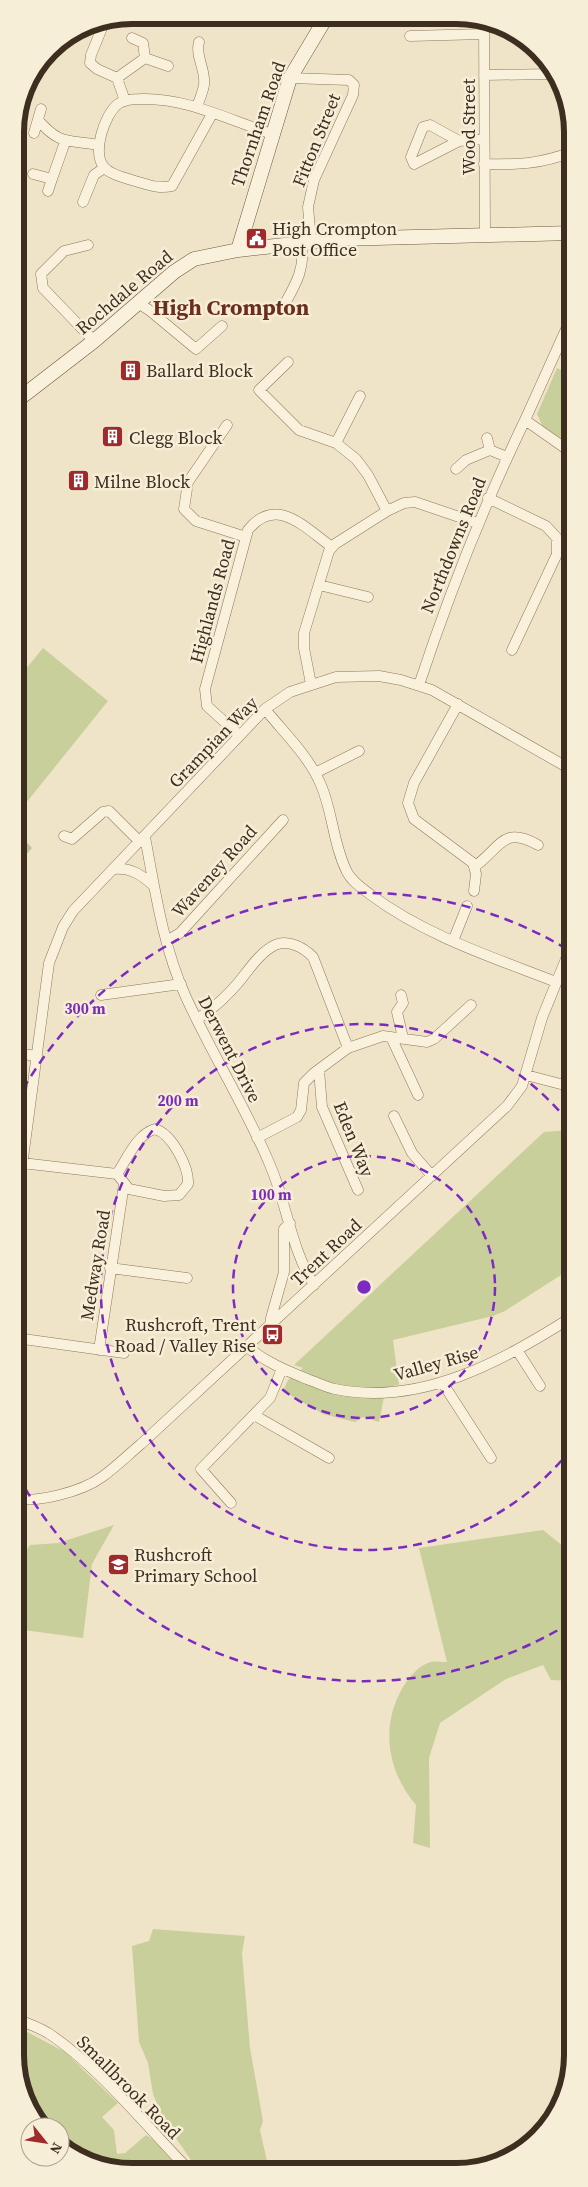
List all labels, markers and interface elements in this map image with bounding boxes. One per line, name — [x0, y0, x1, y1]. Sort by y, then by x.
street label: Thornham Road — [225, 58, 291, 190]
street label: Wood Street — [456, 78, 481, 175]
street label: Fitton Street — [286, 89, 346, 191]
place label: High Crompton Post Office — [272, 216, 397, 262]
public building icon: High Crompton Post Office — [244, 226, 268, 250]
street label: Rochdale Road — [70, 244, 178, 340]
district label: High Crompton — [153, 292, 310, 322]
building icon: Ballard Block — [118, 358, 142, 382]
place label: Ballard Block — [146, 358, 253, 383]
building icon: Clegg Block — [101, 425, 125, 449]
place label: Clegg Block — [129, 425, 223, 450]
building icon: Milne Block — [66, 469, 90, 493]
place label: Milne Block — [94, 469, 190, 494]
street label: Northdowns Road — [414, 473, 492, 617]
street label: Highlands Road — [183, 536, 241, 666]
street label: Grampian Way — [163, 690, 264, 793]
street label: Waveney Road — [166, 819, 262, 923]
street label: Derwent Drive — [192, 991, 268, 1107]
text: 300 m — [64, 998, 106, 1019]
text: 200 m — [157, 1090, 199, 1111]
street label: Eden Way — [328, 1098, 381, 1181]
text: 100 m — [250, 1184, 292, 1205]
street label: Medway Road — [74, 1208, 116, 1322]
street label: Trent Road — [285, 1213, 367, 1291]
centre of rings — [355, 1278, 373, 1296]
place label: Rushcroft, Trent Road / Valley Rise — [114, 1312, 256, 1358]
bus stop icon: Rushcroft, Trent Road / Valley Rise — [260, 1322, 284, 1346]
street label: Valley Rise — [391, 1339, 481, 1387]
place label: Rushcroft Primary School — [134, 1542, 257, 1588]
school or university icon: Rushcroft Primary School — [106, 1552, 130, 1576]
street label: Smallbrook Road — [72, 2030, 186, 2144]
north arrow — [20, 2117, 70, 2167]
text: N — [45, 2139, 67, 2158]

